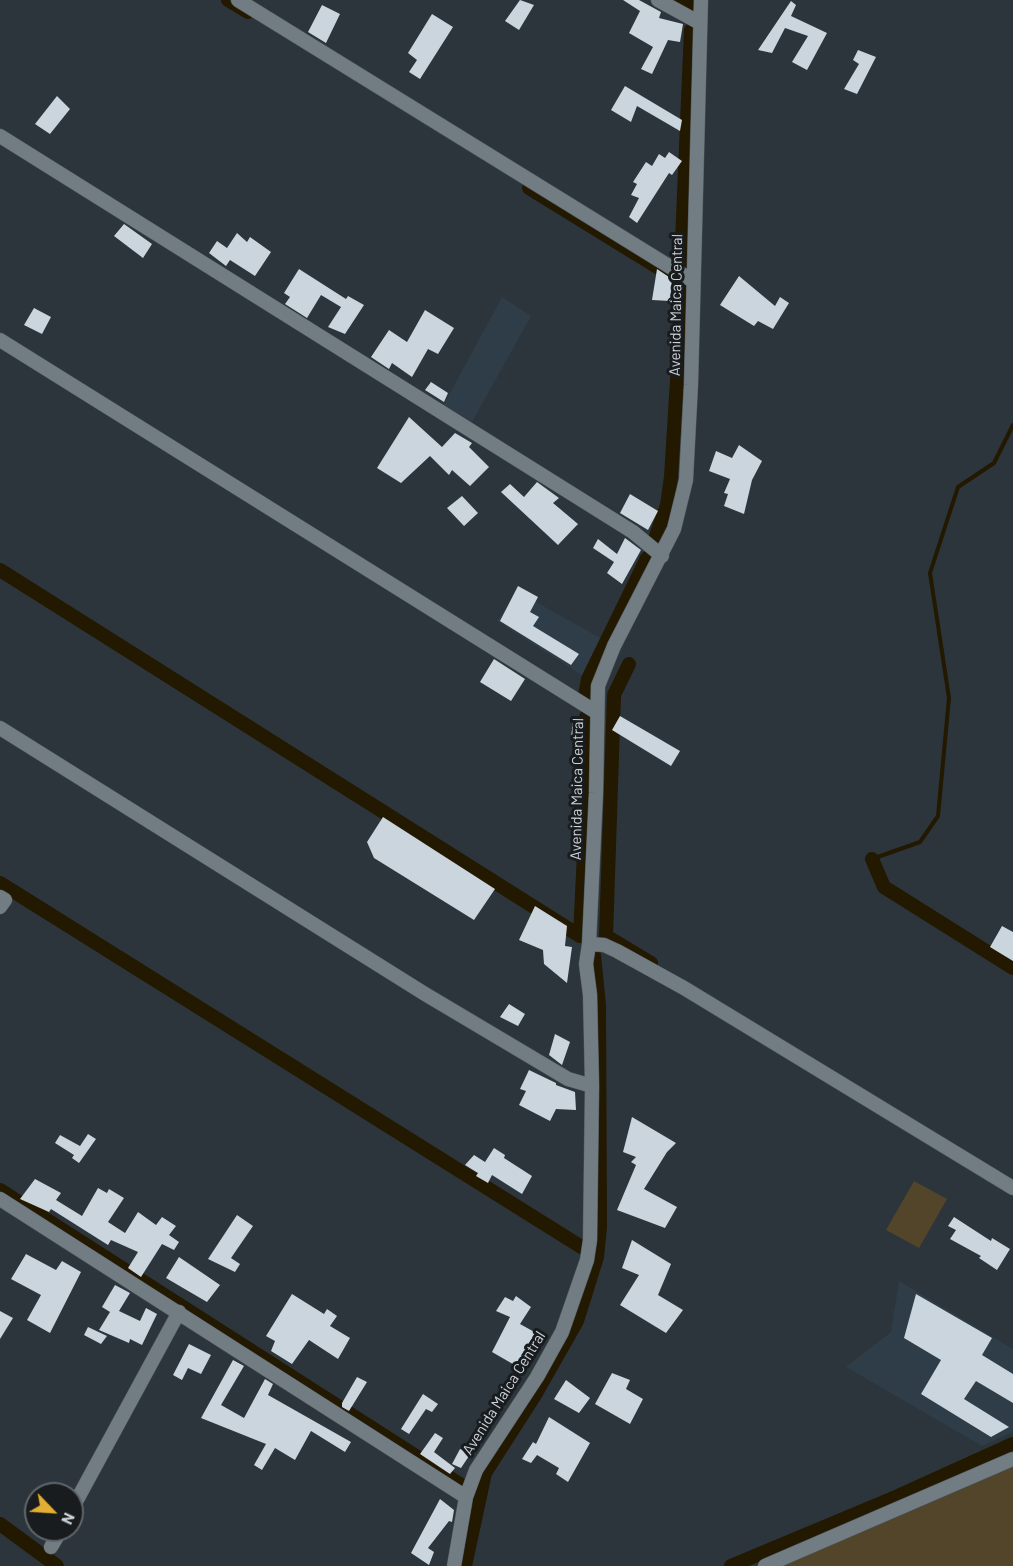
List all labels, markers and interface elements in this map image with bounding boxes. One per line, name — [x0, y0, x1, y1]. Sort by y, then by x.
street label: Avenida Maica Central — [666, 234, 686, 376]
street label: Avenida Maica Central — [567, 718, 587, 860]
street label: Avenida Maica Central — [459, 1328, 549, 1458]
north arrow — [24, 1482, 84, 1542]
text: N — [58, 1510, 80, 1528]

